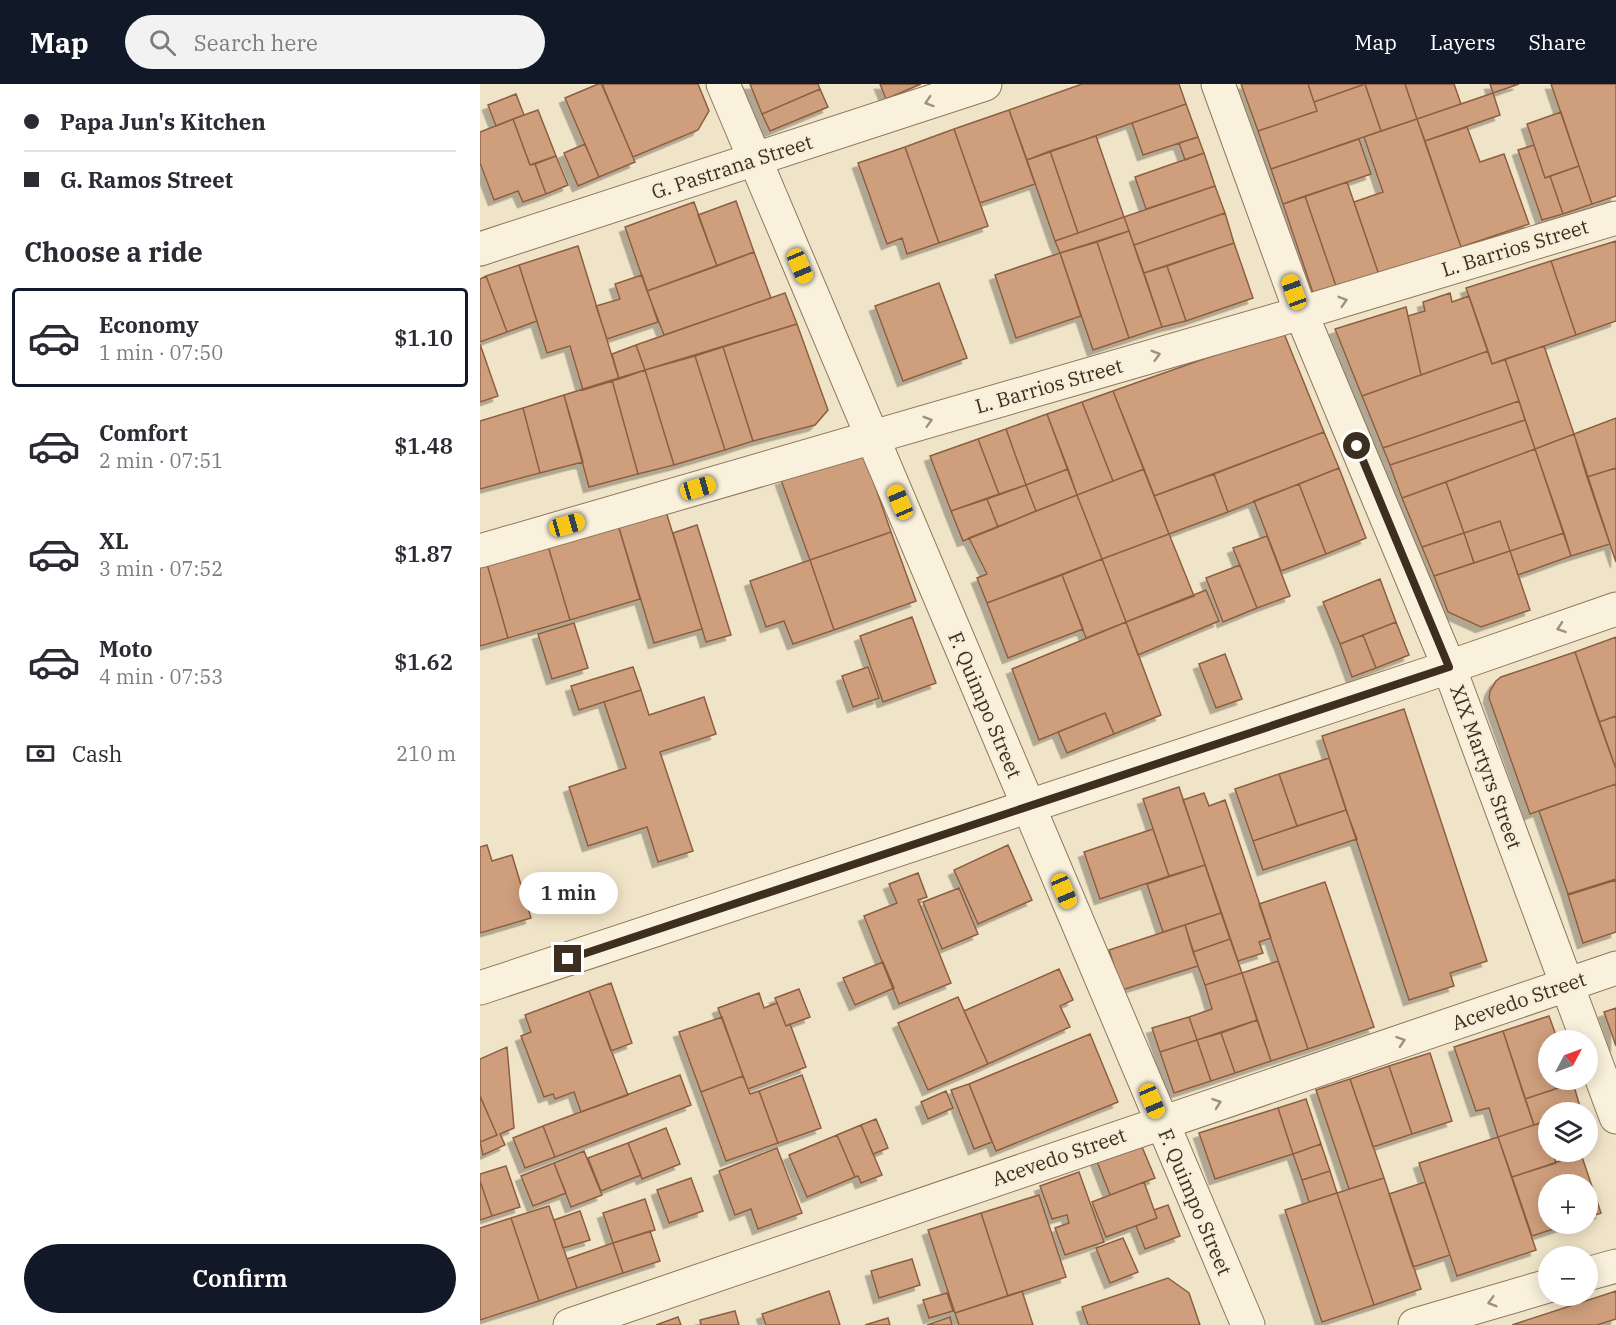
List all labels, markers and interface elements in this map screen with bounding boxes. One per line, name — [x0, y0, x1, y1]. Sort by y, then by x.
search box — [125, 15, 545, 69]
text: Map — [30, 24, 89, 61]
icon: search — [146, 26, 179, 59]
text: Search here — [194, 28, 318, 57]
text: Map — [1354, 28, 1397, 56]
text: Layers — [1430, 28, 1496, 56]
text: Share — [1529, 28, 1586, 56]
one-way arrow — [924, 95, 935, 107]
text: Papa Jun's Kitchen — [60, 107, 266, 136]
street label: G. Pastrana Street — [648, 128, 816, 205]
text: G. Ramos Street — [60, 165, 233, 194]
street label: L. Barrios Street — [1438, 212, 1592, 283]
text: Choose a ride — [24, 234, 203, 269]
car — [785, 246, 815, 286]
car — [1279, 272, 1309, 312]
one-way arrow — [1337, 295, 1348, 308]
text: Economy — [99, 310, 199, 339]
icon: car — [27, 311, 81, 365]
text: $1.10 — [394, 323, 453, 352]
text: 1 min · 07:50 — [99, 339, 223, 366]
one-way arrow — [1150, 350, 1161, 362]
street label: L. Barrios Street — [972, 352, 1126, 419]
one-way arrow — [922, 416, 933, 428]
text: Comfort — [99, 418, 188, 447]
icon: car — [27, 419, 81, 473]
text: $1.48 — [394, 431, 453, 460]
route start — [1343, 432, 1370, 459]
text: 2 min · 07:51 — [99, 447, 223, 474]
car — [678, 474, 718, 502]
car — [885, 482, 915, 522]
car — [547, 511, 587, 539]
text: XL — [99, 526, 129, 555]
icon: car — [27, 527, 81, 581]
text: $1.87 — [394, 539, 453, 568]
text: 3 min · 07:52 — [99, 555, 223, 582]
one-way arrow — [1556, 621, 1567, 634]
street label: F. Quimpo Street — [942, 627, 1029, 782]
text: Moto — [99, 634, 153, 663]
icon: car — [27, 635, 81, 689]
text: $1.62 — [394, 647, 453, 676]
text: 4 min · 07:53 — [99, 663, 223, 690]
street label: XIX Martyrs Street — [1444, 681, 1529, 853]
icon: cash — [24, 737, 57, 770]
text: Cash — [72, 739, 123, 768]
text: 210 m — [396, 740, 456, 767]
car — [1049, 871, 1079, 911]
callout: 1 min — [518, 872, 618, 914]
text: 1 min — [541, 879, 596, 906]
route end — [554, 945, 581, 972]
street label: Acevedo Street — [1448, 965, 1589, 1036]
north arrow — [1538, 1030, 1598, 1090]
map controls — [1538, 1030, 1598, 1306]
one-way arrow — [1396, 1036, 1406, 1048]
car — [1137, 1081, 1167, 1121]
one-way arrow — [1211, 1098, 1222, 1111]
button: layers — [1538, 1102, 1598, 1162]
street label: Acevedo Street — [988, 1121, 1129, 1192]
street label: F. Quimpo Street — [1152, 1124, 1239, 1279]
button: + — [1538, 1174, 1598, 1234]
button: Confirm — [24, 1244, 456, 1313]
button: − — [1538, 1246, 1598, 1306]
one-way arrow — [1487, 1295, 1498, 1307]

